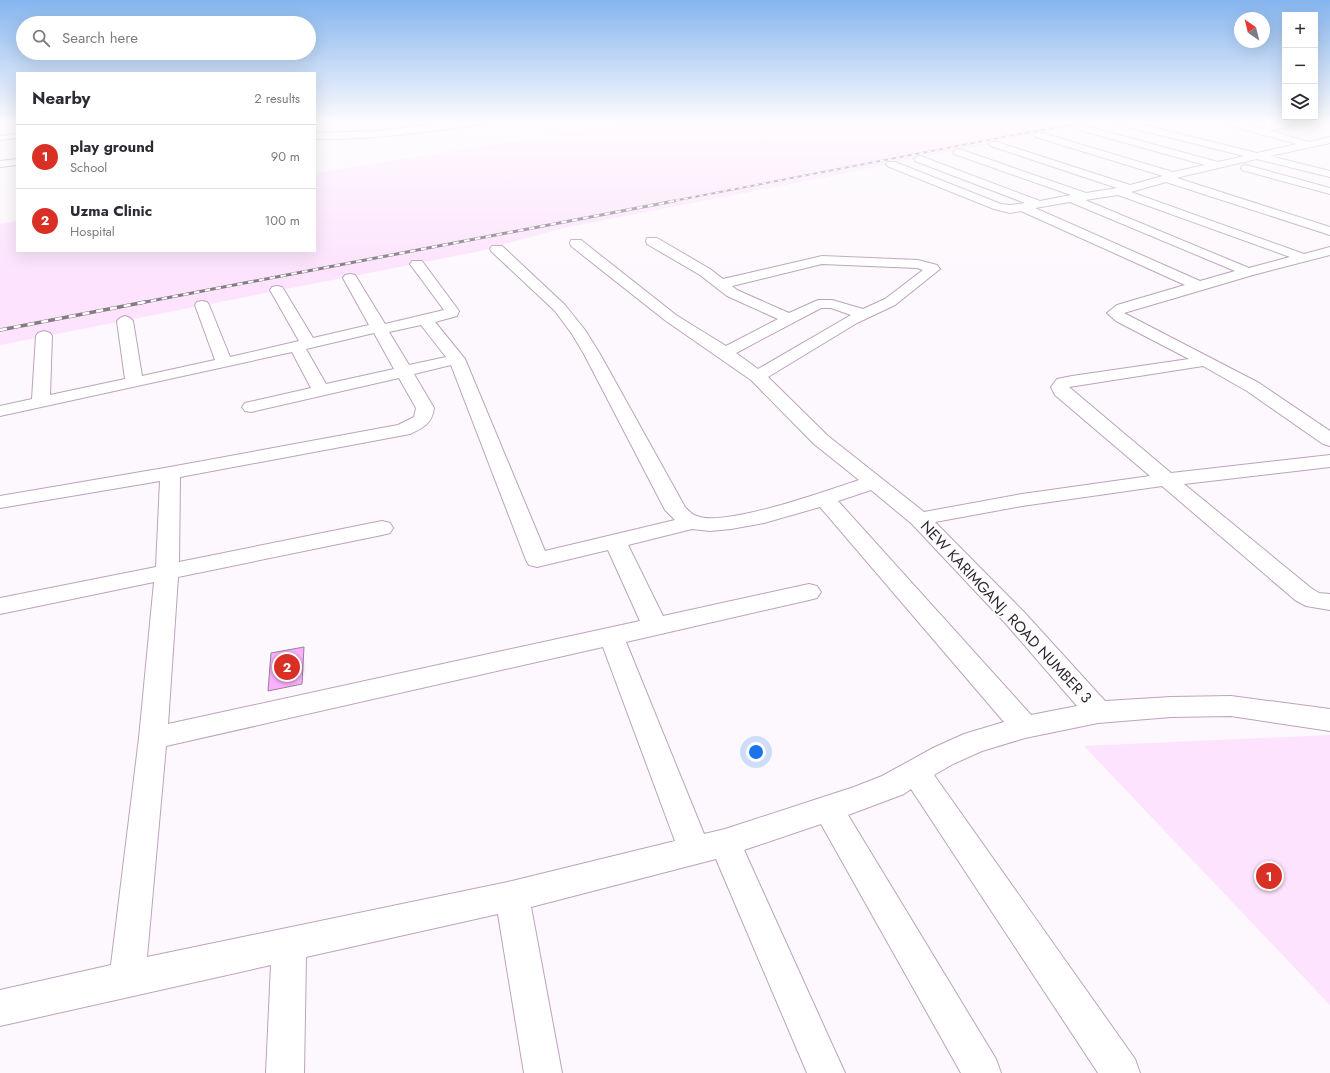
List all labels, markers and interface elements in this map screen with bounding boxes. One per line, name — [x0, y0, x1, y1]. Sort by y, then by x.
north arrow — [1234, 12, 1270, 48]
map controls — [1282, 12, 1318, 120]
button: + — [1282, 12, 1318, 48]
search box — [16, 16, 316, 60]
icon: search — [30, 27, 52, 49]
text: Search here — [62, 27, 138, 49]
button: − — [1282, 48, 1318, 84]
button: layers — [1282, 84, 1318, 120]
text: Nearby — [32, 86, 90, 110]
text: 2 results — [254, 89, 300, 108]
text: play ground — [70, 136, 154, 158]
text: 1 — [42, 147, 48, 166]
text: 90 m — [271, 147, 300, 166]
text: School — [70, 158, 107, 177]
text: Uzma Clinic — [70, 200, 152, 222]
text: 2 — [41, 211, 49, 230]
text: 100 m — [265, 211, 300, 230]
text: Hospital — [70, 222, 115, 241]
street label: NEW KARIMGANJ, ROAD NUMBER 3 — [915, 516, 1097, 708]
pin: 2 — [274, 652, 300, 682]
your location — [746, 742, 766, 762]
pin: 1 — [1256, 861, 1282, 891]

